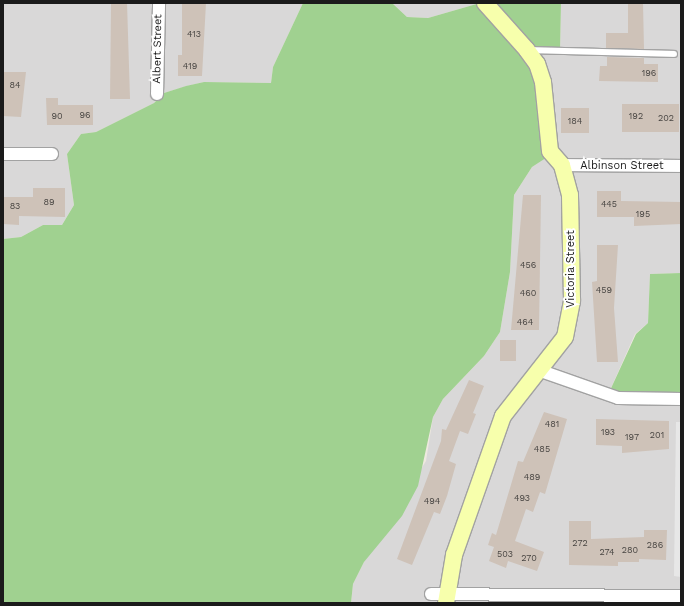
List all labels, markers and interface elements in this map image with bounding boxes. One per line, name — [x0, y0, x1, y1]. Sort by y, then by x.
street label: Albert Street — [151, 14, 165, 84]
house number: 413 — [187, 29, 201, 39]
house number: 419 — [183, 61, 197, 71]
house number: 196 — [642, 68, 656, 78]
house number: 84 — [9, 80, 21, 90]
house number: 96 — [79, 110, 91, 120]
house number: 90 — [51, 111, 63, 121]
house number: 192 — [629, 111, 643, 121]
house number: 202 — [658, 113, 674, 123]
house number: 184 — [568, 116, 582, 126]
street label: Albinson Street — [580, 159, 664, 173]
house number: 89 — [43, 197, 55, 207]
house number: 445 — [601, 199, 617, 209]
house number: 83 — [10, 201, 20, 211]
house number: 195 — [636, 209, 650, 219]
street label: Victoria Street — [564, 230, 578, 308]
house number: 456 — [520, 260, 536, 270]
house number: 459 — [596, 285, 612, 295]
house number: 460 — [520, 288, 536, 298]
house number: 464 — [517, 317, 533, 327]
house number: 481 — [545, 419, 559, 429]
house number: 193 — [601, 427, 615, 437]
house number: 201 — [650, 430, 664, 440]
house number: 197 — [625, 432, 639, 442]
house number: 485 — [534, 444, 550, 454]
house number: 489 — [524, 472, 540, 482]
house number: 493 — [514, 493, 530, 503]
house number: 494 — [424, 496, 440, 506]
house number: 272 — [572, 538, 588, 548]
house number: 286 — [647, 540, 663, 550]
house number: 280 — [622, 545, 638, 555]
house number: 274 — [599, 547, 615, 557]
house number: 503 — [497, 549, 513, 559]
house number: 270 — [521, 553, 537, 563]

